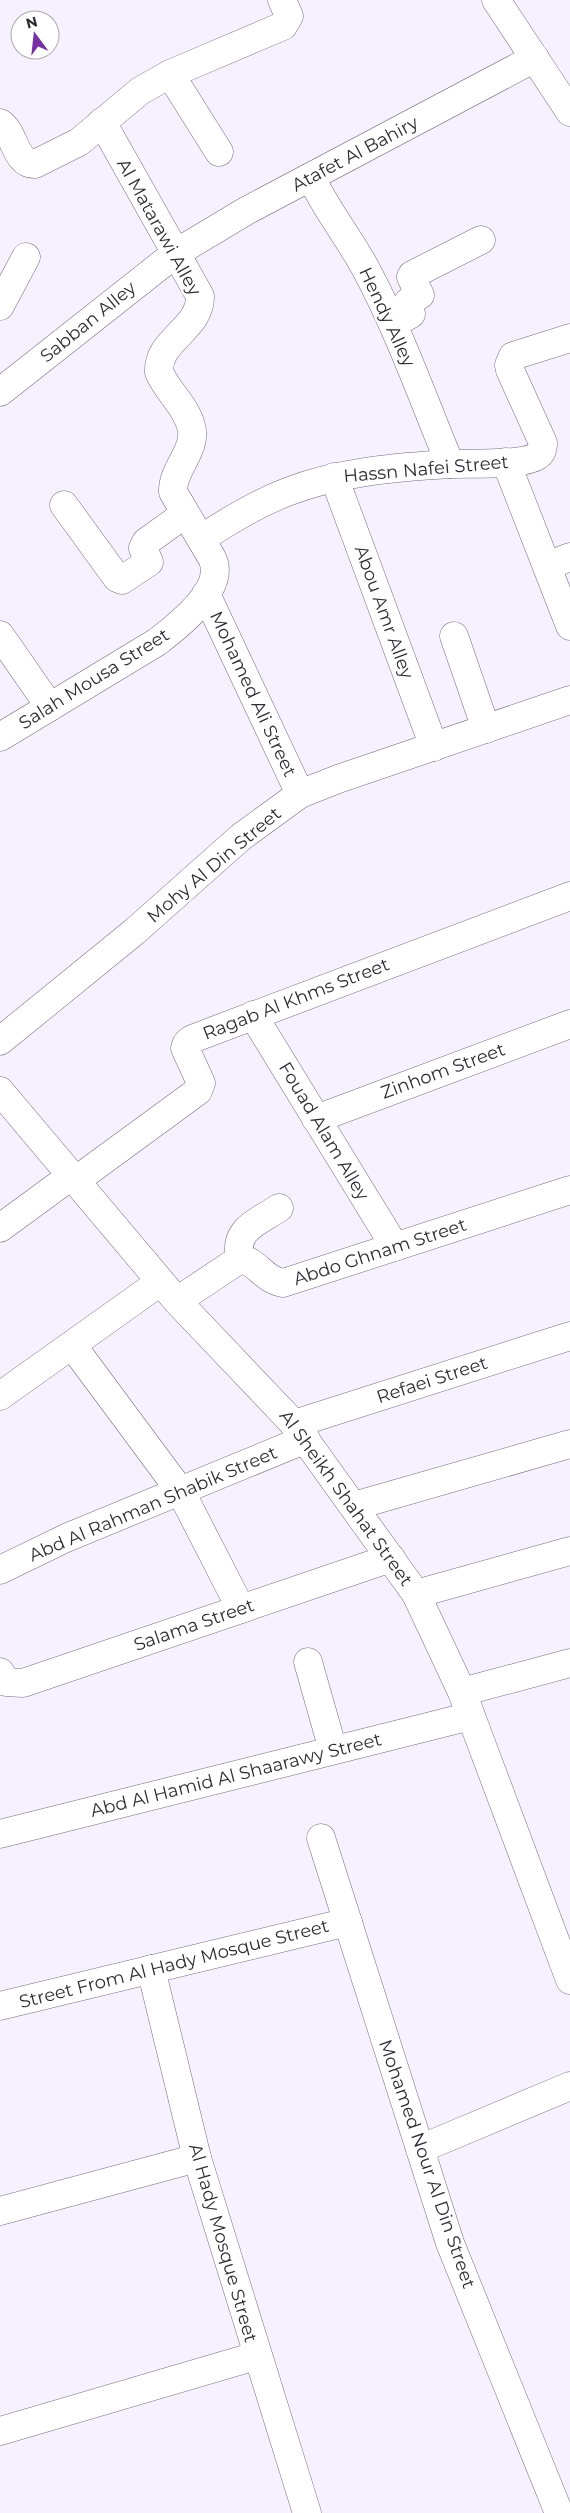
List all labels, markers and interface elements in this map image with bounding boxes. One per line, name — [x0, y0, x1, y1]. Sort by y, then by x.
north arrow — [10, 10, 60, 60]
text: N — [24, 12, 39, 33]
street label: Atafet Al Bahiry — [288, 111, 422, 197]
street label: Al Matarawi Alley — [112, 155, 206, 300]
street label: Hendy Alley — [354, 264, 420, 371]
street label: Sabban Alley — [36, 277, 140, 367]
street label: Hassn Nafei Street — [342, 451, 510, 487]
street label: Abou Amr Alley — [350, 542, 418, 682]
street label: Mohamed Ali Street — [205, 608, 301, 780]
street label: Salah Mousa Street — [15, 624, 173, 734]
street label: Mohy Al Din Street — [142, 802, 286, 928]
street label: Ragab Al Khms Street — [200, 953, 392, 1045]
street label: Zinhom Street — [378, 1038, 508, 1104]
street label: Fouad Alam Alley — [274, 1058, 374, 1204]
street label: Abdo Ghnam Street — [291, 1214, 469, 1290]
street label: Refaei Street — [374, 1352, 490, 1408]
street label: Al Sheikh Shahat Street — [275, 1406, 417, 1590]
street label: Abd Al Rahman Shabik Street — [26, 1442, 280, 1566]
street label: Salama Street — [131, 1594, 257, 1656]
street label: Abd Al Hamid Al Shaarawy Street — [88, 1728, 384, 1822]
street label: Street From Al Hady Mosque Street — [17, 1915, 331, 2013]
street label: Mohamed Nour Al Din Street — [374, 2037, 480, 2291]
street label: Al Hady Mosque Street — [184, 2141, 262, 2345]

